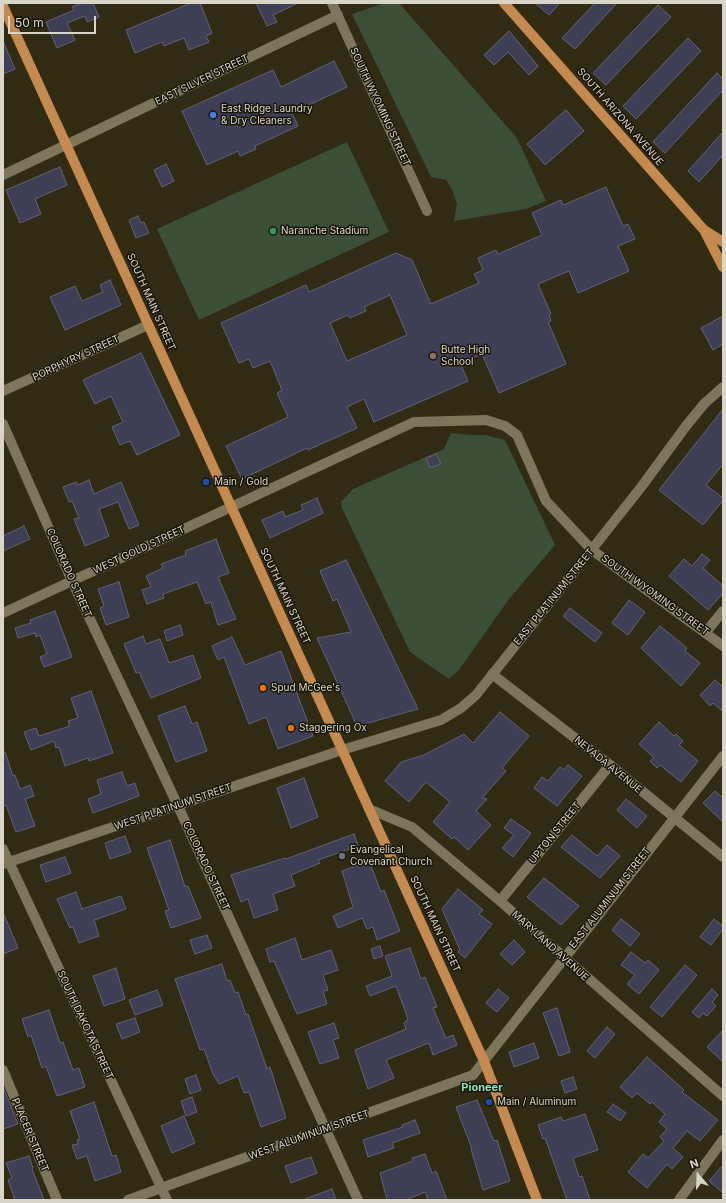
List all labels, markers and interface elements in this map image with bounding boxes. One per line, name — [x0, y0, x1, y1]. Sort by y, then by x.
scale bar — [10, 8, 98, 34]
text: 50 m — [15, 15, 44, 30]
street label: SOUTH WYOMING STREET — [347, 46, 413, 168]
street label: EAST SILVER STREET — [153, 52, 251, 108]
street label: SOUTH ARIZONA AVENUE — [574, 66, 666, 168]
place label: East Ridge Laundry & Dry Cleaners — [221, 103, 312, 126]
marker: East Ridge Laundry & Dry Cleaners — [208, 110, 218, 120]
place label: Naranche Stadium — [281, 225, 368, 237]
marker: Naranche Stadium — [268, 226, 278, 236]
street label: SOUTH MAIN STREET — [124, 252, 178, 352]
street label: PORPHYRY STREET — [31, 333, 121, 383]
place label: Butte High School — [441, 344, 490, 368]
marker: Butte High School — [428, 351, 438, 361]
place label: Main / Gold — [214, 476, 268, 488]
marker: Main / Gold — [201, 477, 211, 487]
street label: WEST GOLD STREET — [91, 523, 187, 577]
street label: COLORADO STREET — [44, 526, 94, 620]
street label: SOUTH MAIN STREET — [257, 546, 313, 646]
street label: EAST PLATINUM STREET — [511, 546, 597, 648]
street label: SOUTH WYOMING STREET — [599, 552, 711, 638]
place label: Spud McGee's — [271, 682, 340, 694]
marker: Spud McGee's — [258, 683, 268, 693]
place label: Staggering Ox — [299, 722, 367, 734]
marker: Staggering Ox — [286, 723, 296, 733]
street label: NEVADA AVENUE — [572, 734, 644, 796]
street label: WEST PLATINUM STREET — [113, 781, 233, 833]
street label: UPTON STREET — [526, 800, 584, 866]
street label: COLORADO STREET — [180, 820, 232, 912]
place label: Evangelical Covenant Church — [350, 844, 432, 868]
street label: EAST ALUMINUM STREET — [567, 845, 653, 951]
marker: Evangelical Covenant Church — [337, 851, 347, 861]
street label: SOUTH MAIN STREET — [407, 874, 463, 974]
street label: MARYLAND AVENUE — [509, 908, 591, 984]
street label: SOUTH DAKOTA STREET — [54, 969, 116, 1081]
district label: Pioneer — [461, 1081, 503, 1095]
street label: PLACER STREET — [9, 1096, 51, 1174]
place label: Main / Aluminum — [497, 1096, 576, 1108]
marker: Main / Aluminum — [484, 1097, 494, 1107]
street label: WEST ALUMINUM STREET — [247, 1107, 371, 1163]
north arrow — [678, 1155, 718, 1195]
text: N — [688, 1156, 700, 1172]

